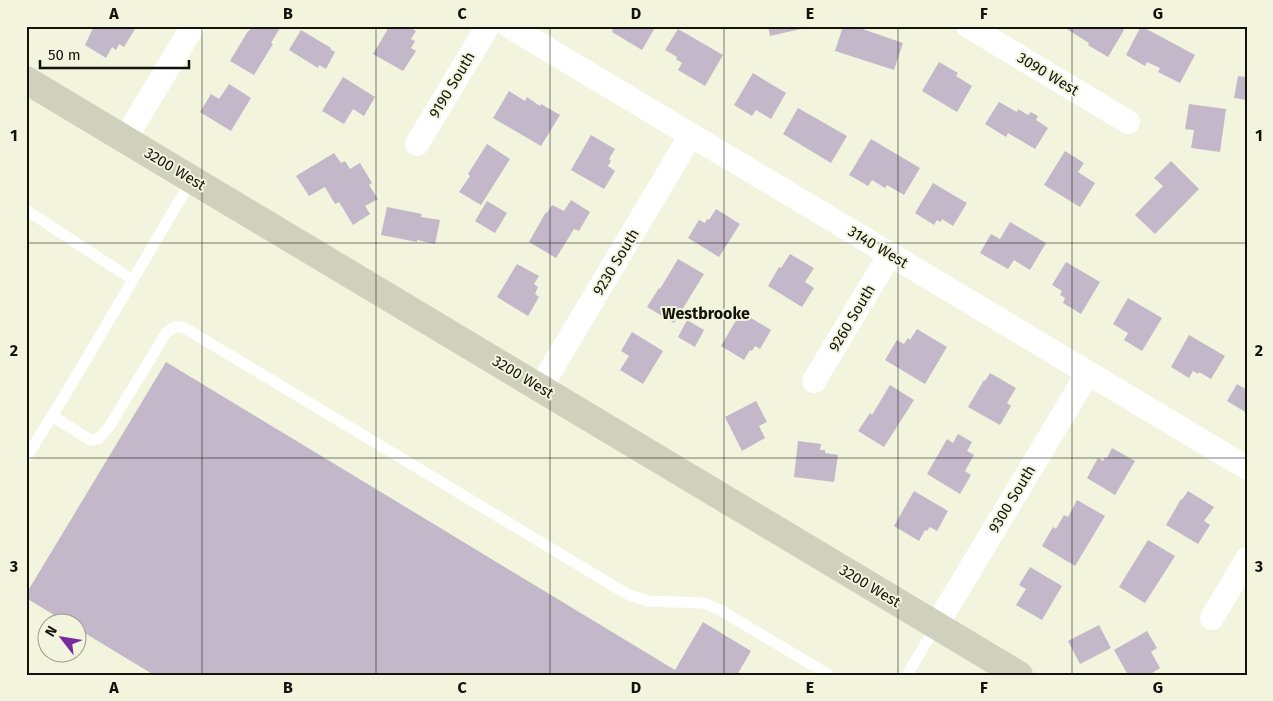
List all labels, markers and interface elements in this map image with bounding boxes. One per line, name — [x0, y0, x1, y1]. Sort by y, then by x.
text: A — [108, 4, 119, 23]
text: B — [283, 4, 293, 23]
text: C — [457, 4, 467, 23]
text: D — [631, 4, 641, 23]
text: E — [806, 4, 814, 23]
text: F — [980, 4, 988, 23]
text: G — [1153, 4, 1163, 23]
scale bar — [40, 38, 189, 70]
text: 50 m — [48, 46, 81, 64]
street label: 9190 South — [425, 49, 479, 121]
street label: 3090 West — [1014, 49, 1083, 100]
text: 1 — [10, 126, 18, 145]
text: 1 — [1255, 126, 1263, 145]
street label: 3200 West — [141, 144, 209, 195]
street label: 3140 West — [845, 222, 912, 272]
street label: 9230 South — [589, 225, 643, 299]
street label: 9260 South — [825, 281, 879, 355]
district label: Westbrooke — [662, 304, 750, 323]
text: 2 — [10, 341, 18, 360]
text: 2 — [1255, 341, 1263, 360]
street label: 3200 West — [489, 352, 557, 403]
street label: 9300 South — [985, 462, 1039, 536]
text: 3 — [9, 557, 18, 576]
text: 3 — [1254, 557, 1263, 576]
street label: 3200 West — [836, 561, 904, 612]
north arrow — [38, 614, 88, 664]
text: N — [42, 623, 61, 640]
text: A — [108, 678, 119, 697]
text: B — [283, 678, 293, 697]
text: C — [457, 678, 467, 697]
text: D — [631, 678, 641, 697]
text: E — [806, 678, 814, 697]
text: F — [980, 678, 988, 697]
text: G — [1153, 678, 1163, 697]

